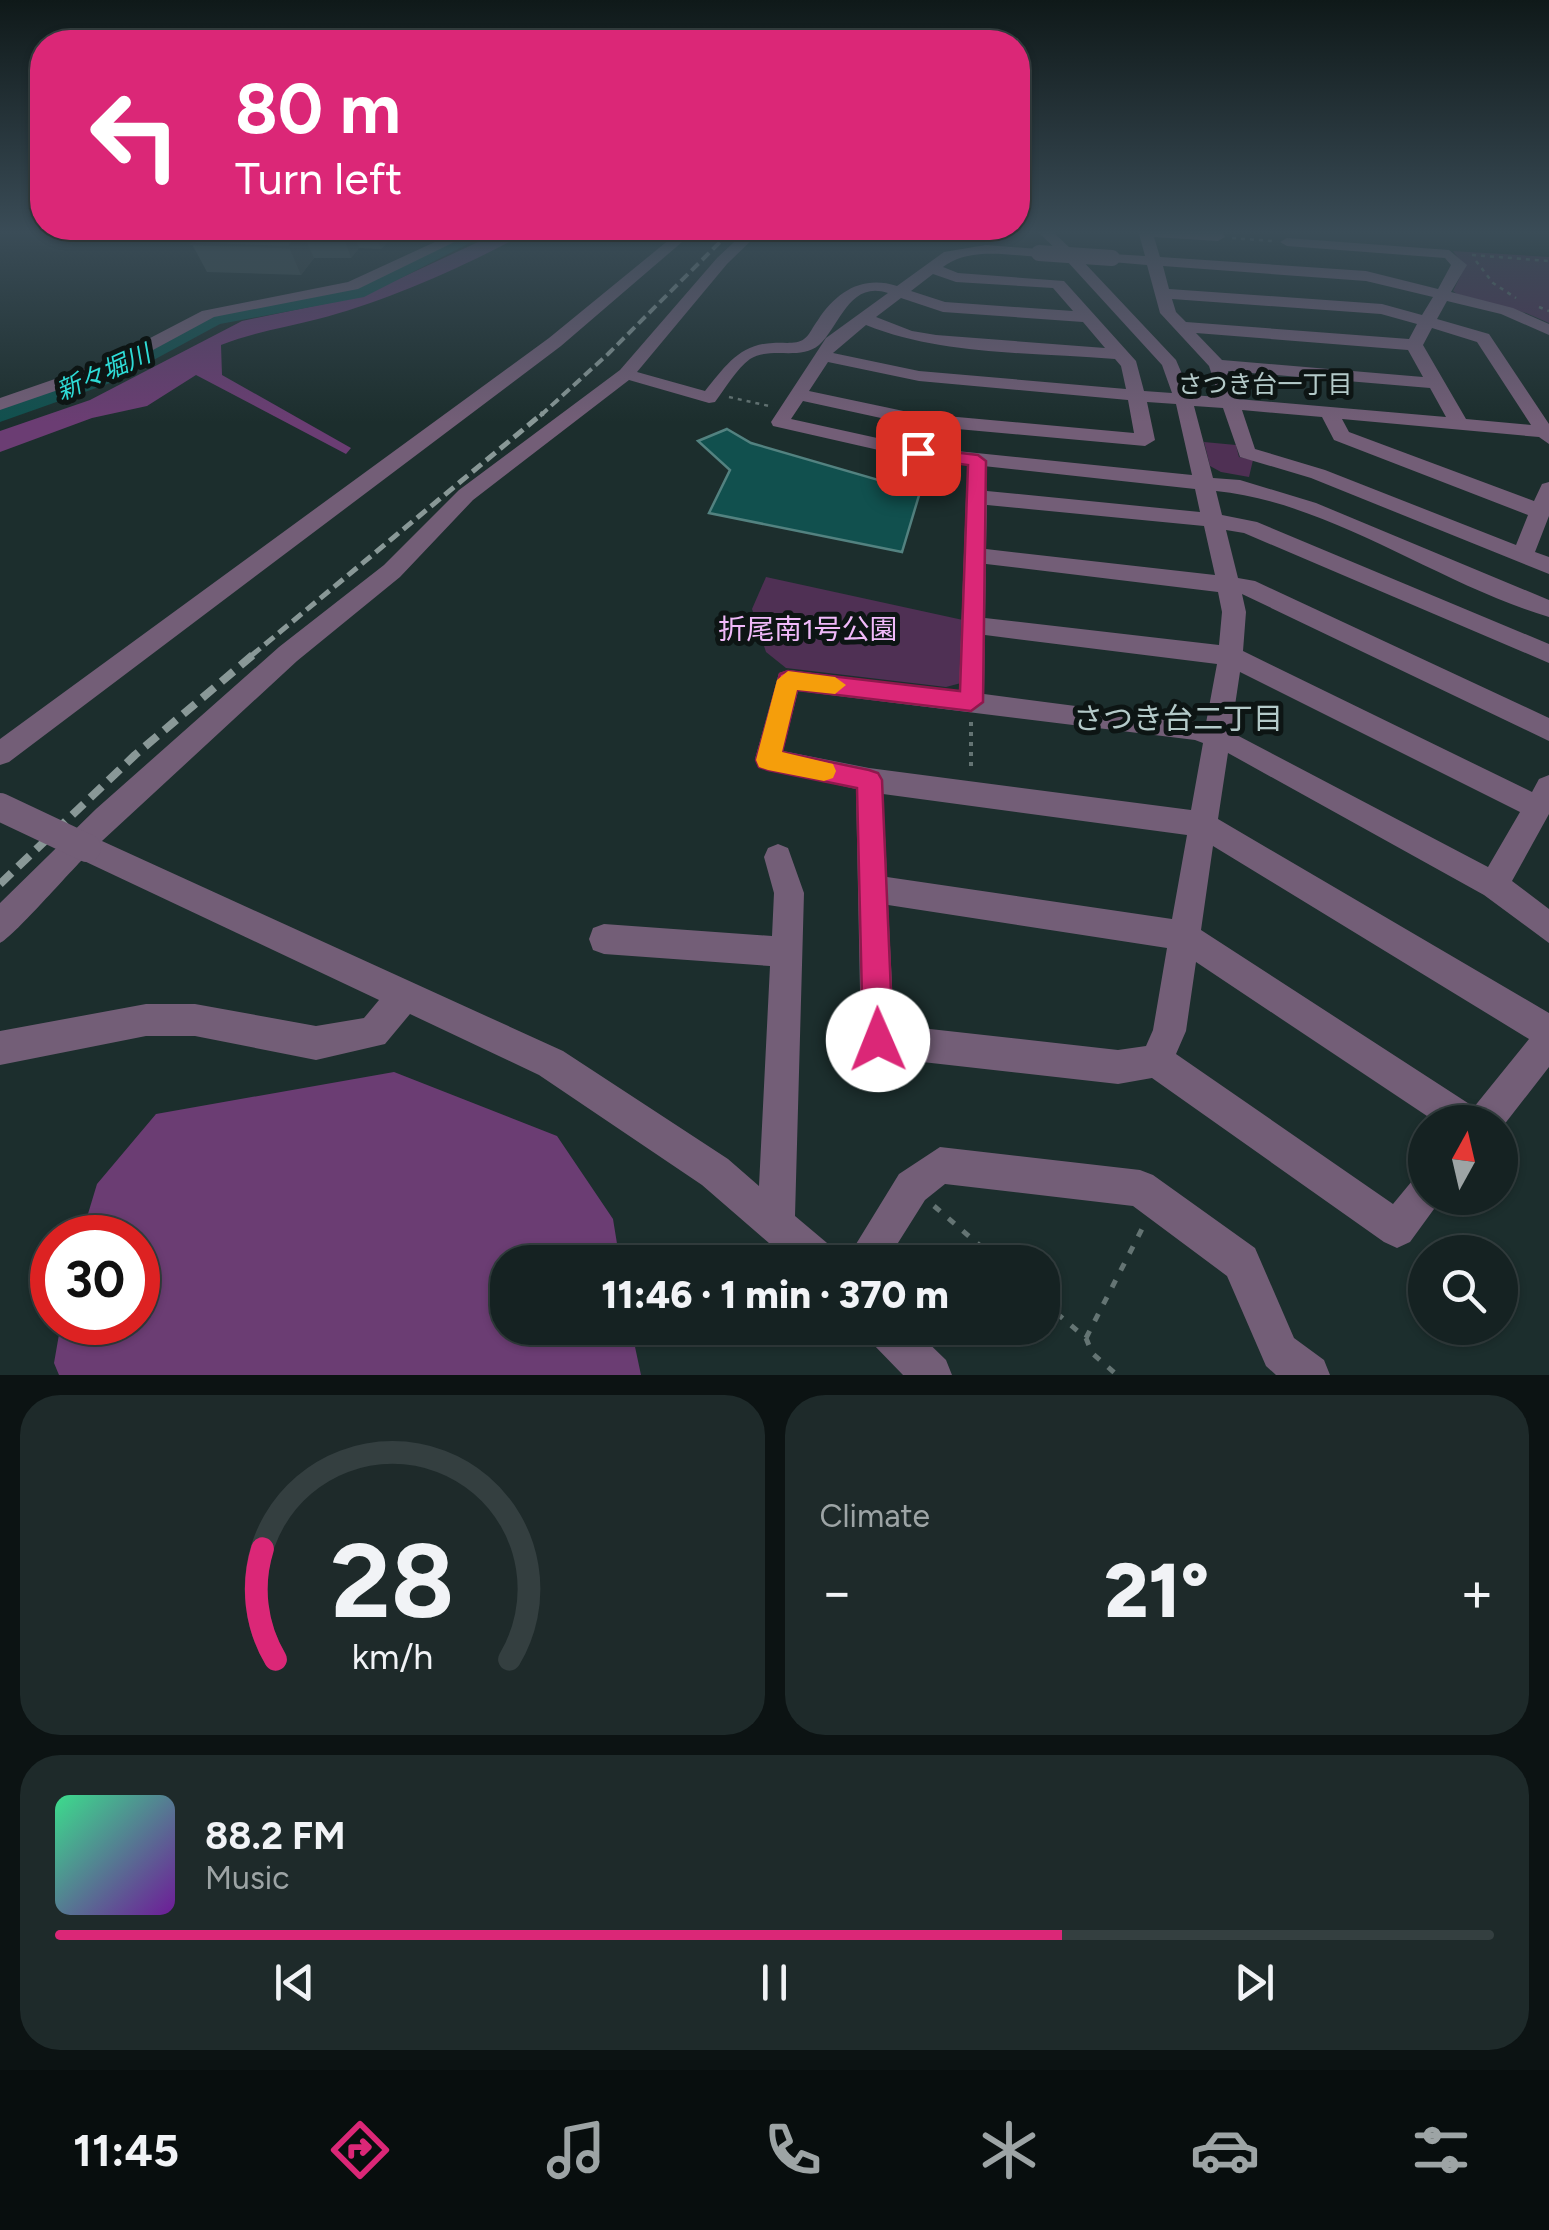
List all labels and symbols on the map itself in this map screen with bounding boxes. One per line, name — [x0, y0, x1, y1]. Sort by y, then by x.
water label: 新々堀川 — [51, 337, 158, 406]
district label: さつき台一丁目 — [1177, 369, 1353, 399]
pin — [876, 411, 961, 496]
park label: 折尾南1号公園 — [718, 612, 898, 646]
district label: さつき台二丁目 — [1073, 700, 1283, 737]
position arrow — [826, 988, 930, 1092]
north arrow — [1408, 1105, 1518, 1215]
speed limit sign: 30 — [30, 1215, 160, 1345]

